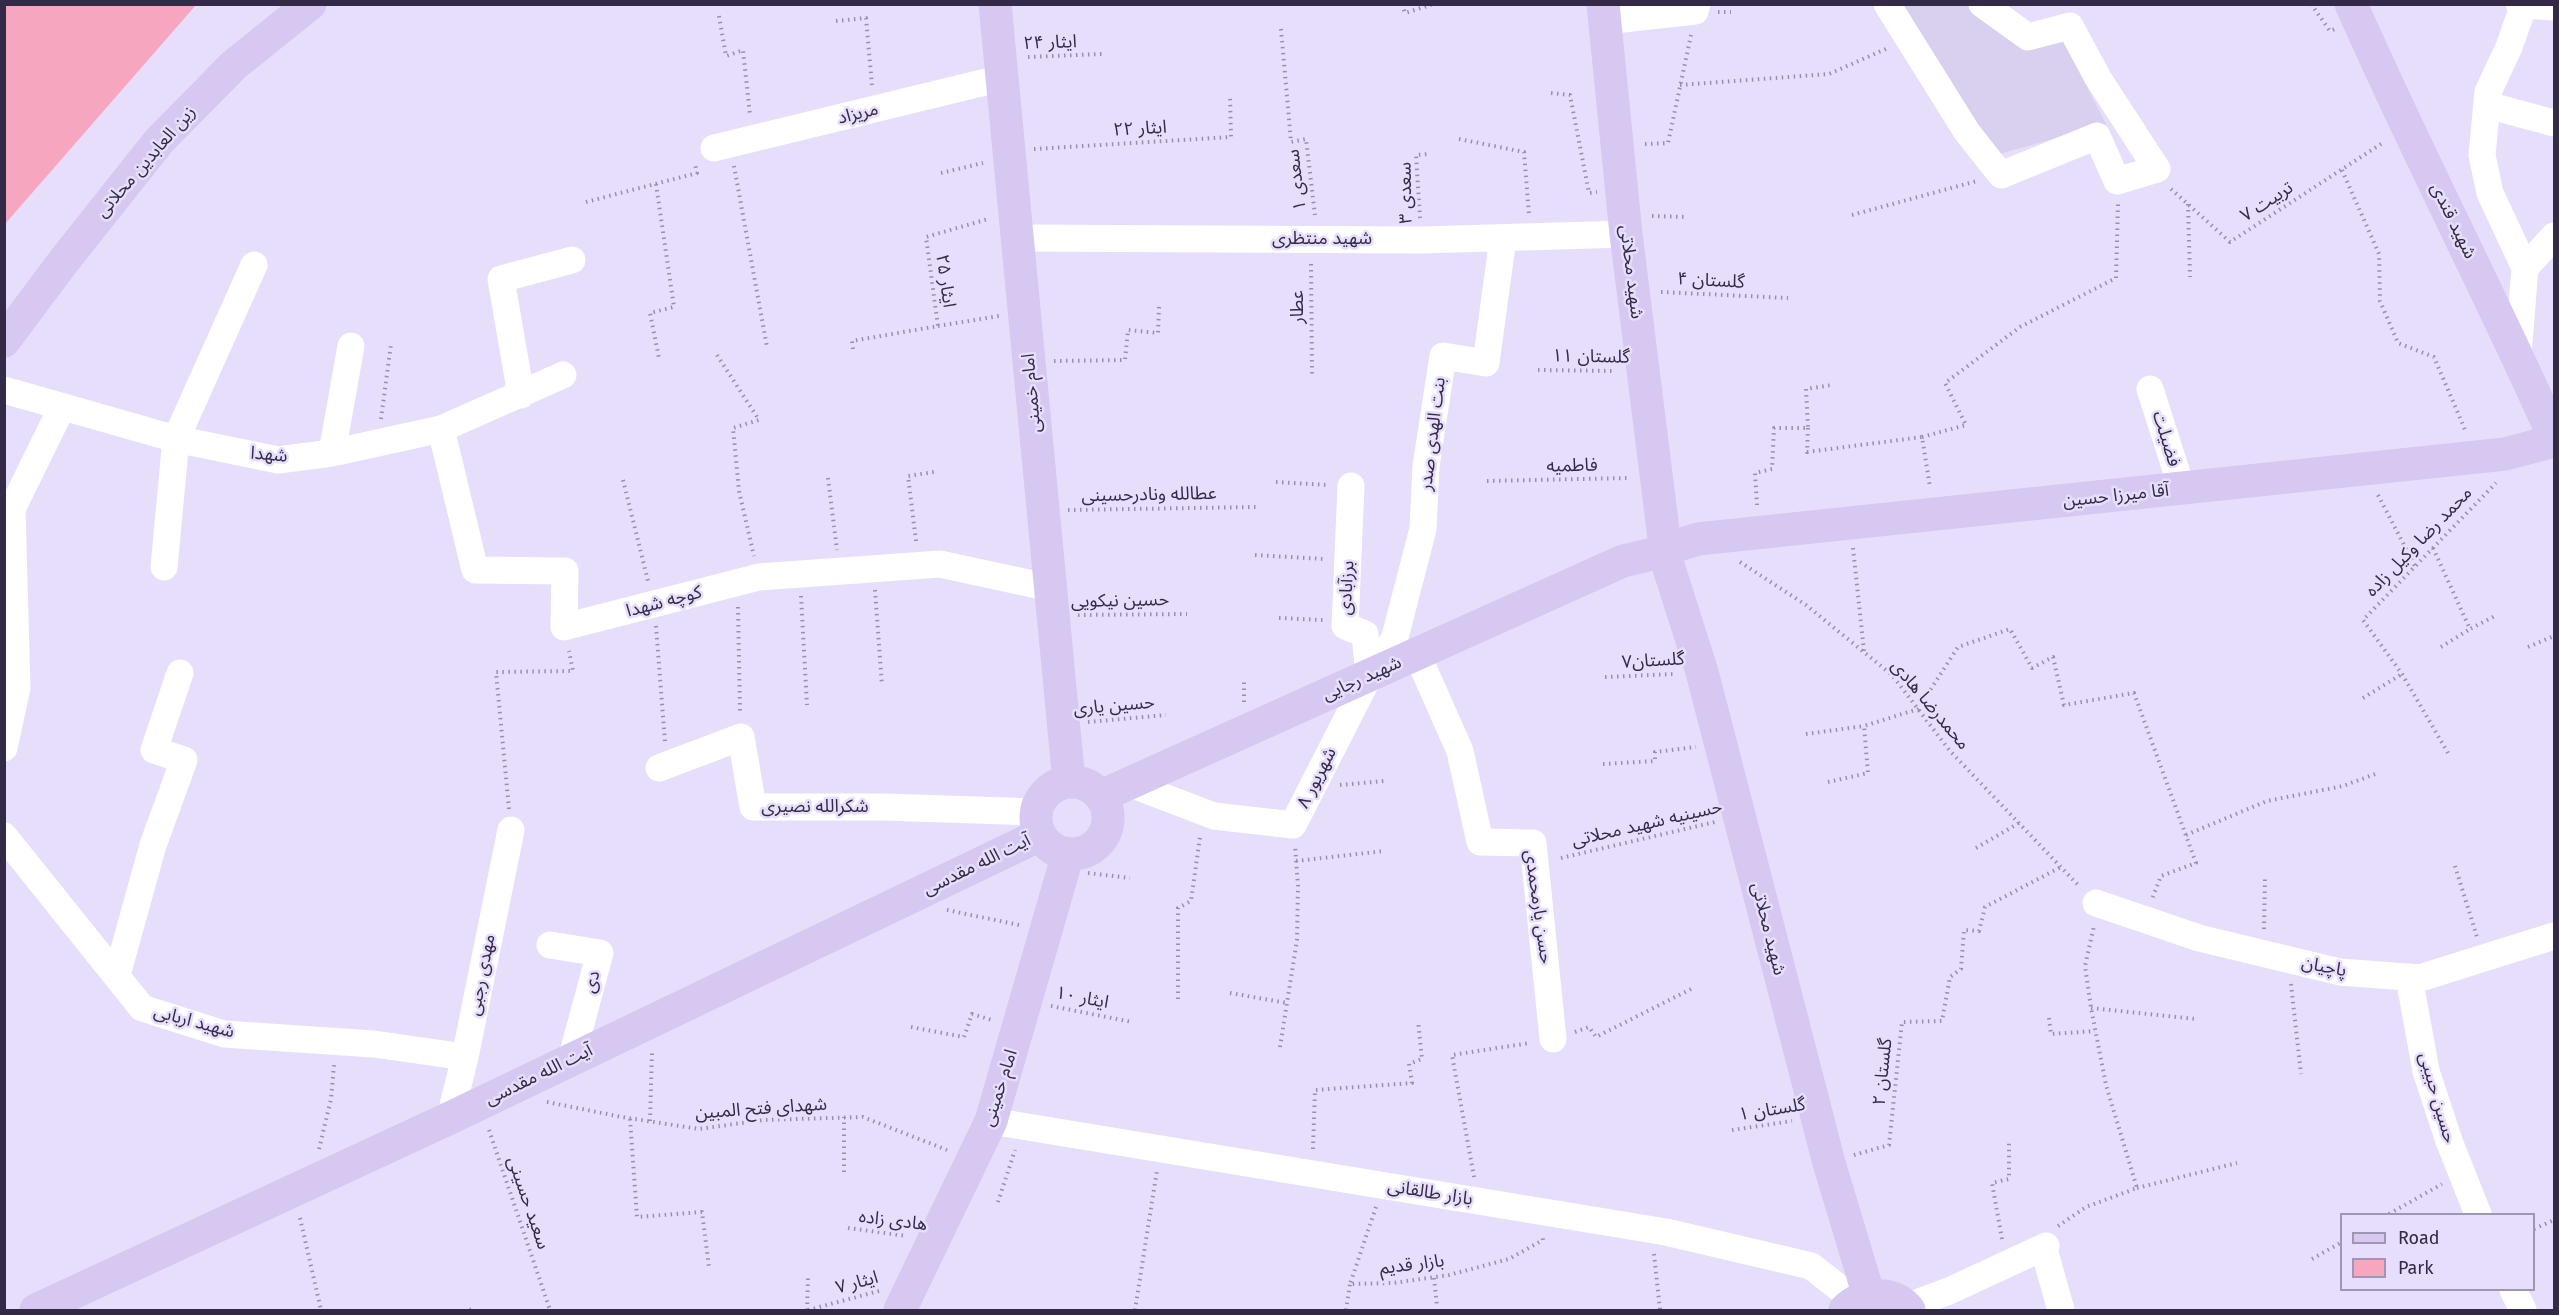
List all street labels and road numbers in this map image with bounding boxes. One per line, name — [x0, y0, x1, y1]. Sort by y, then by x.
street label: ایثار ۲۴ — [1023, 31, 1077, 55]
street label: مریزاد — [836, 99, 880, 129]
street label: زین العابدین محلاتی — [92, 102, 200, 222]
street label: ایثار ۲۲ — [1113, 117, 1167, 141]
street label: سعدی ۱ — [1283, 148, 1311, 212]
street label: سعدی ۳ — [1395, 162, 1417, 224]
street label: تربیت ۷ — [2237, 177, 2297, 227]
street label: شهید قندی — [2425, 180, 2481, 262]
street label: شهید محلاتی — [1615, 224, 1647, 320]
street label: شهید منتظری — [1272, 228, 1372, 250]
street label: ایثار ۲۵ — [931, 253, 959, 309]
street label: گلستان ۴ — [1677, 268, 1745, 294]
street label: عطار — [1287, 290, 1309, 324]
street label: گلستان ۱۱ — [1552, 346, 1630, 368]
street label: امام خمینی — [1018, 352, 1046, 434]
street label: بنت الهدی صدر — [1415, 376, 1451, 492]
street label: فضیلت — [2147, 409, 2185, 469]
street label: شهدا — [250, 443, 288, 467]
street label: فاطمیه — [1546, 455, 1598, 477]
street label: آقا میرزا حسین — [2062, 480, 2170, 512]
street label: عطالله ونادرحسینی — [1081, 483, 1217, 507]
street label: محمد رضا وکیل زاده — [2361, 483, 2477, 601]
street label: برزآبادی — [1335, 560, 1359, 616]
street label: کوچه شهدا — [624, 582, 704, 622]
street label: حسین نیکویی — [1071, 589, 1169, 613]
street label: گلستان۷ — [1621, 649, 1685, 673]
street label: شهید رجایی — [1319, 652, 1405, 706]
street label: محمدرضا هادی — [1886, 656, 1974, 754]
street label: حسین یاری — [1072, 692, 1156, 720]
street label: ۸ شهریور — [1293, 744, 1341, 812]
street label: شکرالله نصیری — [761, 796, 869, 818]
street label: حسینیه شهید محلاتی — [1570, 796, 1724, 852]
street label: آیت الله مقدسی — [920, 830, 1034, 900]
street label: حسن یارمحمدی — [1519, 849, 1557, 965]
street label: شهید محلاتی — [1746, 880, 1790, 978]
street label: مهدی رجبی — [464, 932, 500, 1018]
street label: پاچیان — [2300, 952, 2348, 982]
street label: دی — [579, 968, 605, 996]
street label: ایثار ۱۰ — [1054, 982, 1110, 1014]
street label: شهید اربابی — [151, 1001, 237, 1043]
street label: گلستان ۲ — [1869, 1037, 1897, 1107]
street label: آیت الله مقدسی — [482, 1040, 596, 1110]
street label: امام خمینی — [977, 1047, 1023, 1129]
street label: حسین حبیبی — [2414, 1050, 2460, 1146]
street label: شهدای فتح المبین — [694, 1094, 828, 1124]
street label: گلستان ۱ — [1737, 1094, 1807, 1126]
street label: سعید حسینی — [502, 1154, 554, 1252]
street label: بازار طالقانی — [1386, 1176, 1474, 1210]
street label: هادی زاده — [857, 1206, 929, 1236]
street label: بازار قدیم — [1378, 1250, 1446, 1280]
street label: ایثار ۷ — [833, 1267, 881, 1299]

